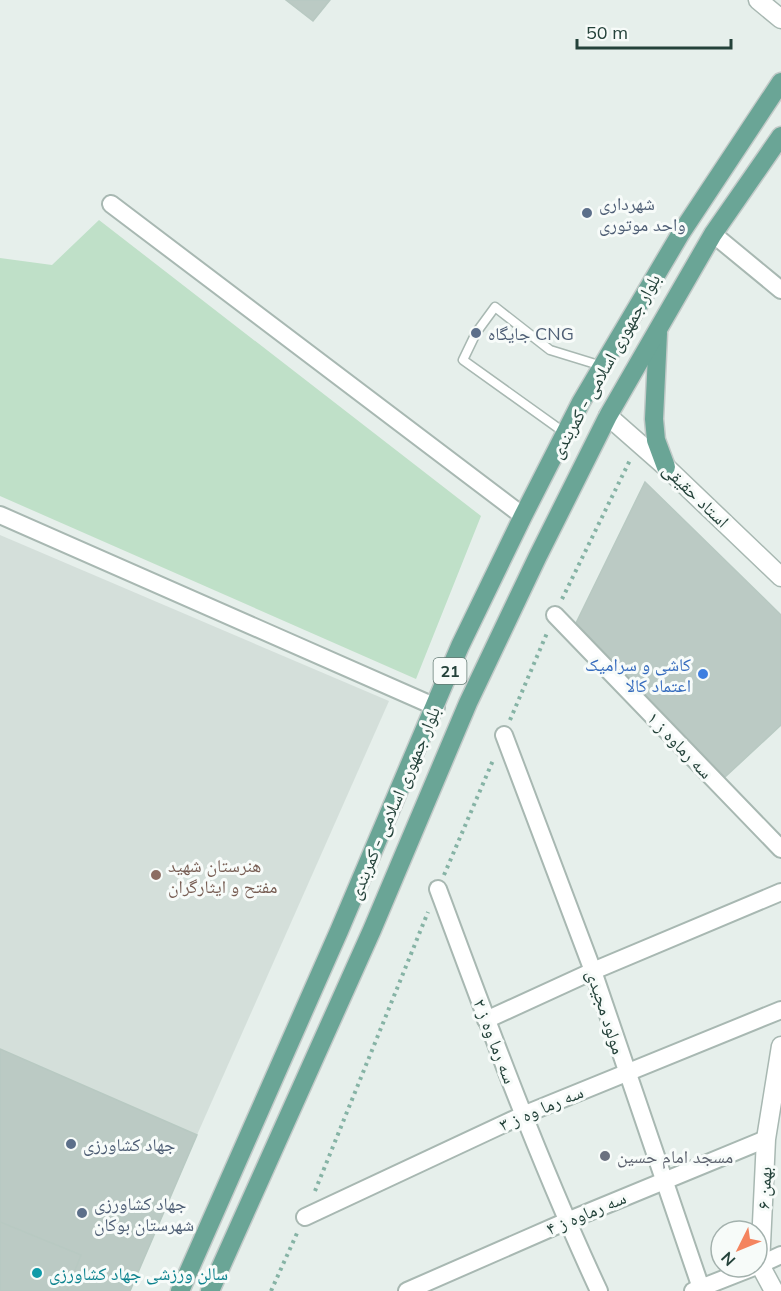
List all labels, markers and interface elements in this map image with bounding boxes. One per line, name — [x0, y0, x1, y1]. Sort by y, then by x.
scale bar — [577, 12, 732, 50]
text: 50 m — [586, 21, 628, 44]
place label: شهرداری واحد موتوری — [599, 192, 686, 236]
marker: شهرداری واحد موتوری — [580, 206, 594, 220]
street label: بلوار جمهوری اسلامی - کمربندی — [545, 270, 665, 462]
place label: جایگاه CNG — [488, 322, 574, 345]
marker: جایگاه CNG — [469, 326, 483, 340]
street label: استاد حقیقی — [658, 458, 734, 532]
place label: کاشی و سرامیک اعتماد کالا — [585, 653, 692, 697]
road number: 21 — [434, 658, 466, 684]
marker: کاشی و سرامیک اعتماد کالا — [696, 667, 710, 681]
street label: بلوار جمهوری اسلامی - کمربندی — [343, 703, 445, 903]
street label: سه رماوه ز ۱ — [642, 707, 718, 783]
place label: هنرستان شهید مفتح و ایثارگران — [168, 854, 277, 899]
marker: هنرستان شهید مفتح و ایثارگران — [149, 868, 163, 882]
street label: مولود مجیدی — [582, 967, 630, 1057]
street label: سه رما وه ز ۲ — [468, 995, 522, 1087]
street label: سه رما وه ز ۳ — [495, 1080, 587, 1136]
place label: جهاد کشاورزی — [83, 1133, 175, 1156]
marker: جهاد کشاورزی — [64, 1137, 78, 1151]
place label: مسجد امام حسین — [617, 1145, 733, 1169]
marker: مسجد امام حسین — [598, 1149, 612, 1163]
street label: بهمن ۶ — [751, 1166, 777, 1210]
street label: سه رماوه ز ۴ — [543, 1186, 629, 1240]
place label: جهاد کشاورزی شهرستان بوکان — [94, 1192, 194, 1236]
marker: جهاد کشاورزی شهرستان بوکان — [75, 1206, 89, 1220]
north arrow — [709, 1219, 769, 1279]
text: N — [717, 1248, 739, 1270]
place label: سالن ورزشی جهاد کشاورزی — [49, 1262, 228, 1285]
marker: سالن ورزشی جهاد کشاورزی — [30, 1266, 44, 1280]

